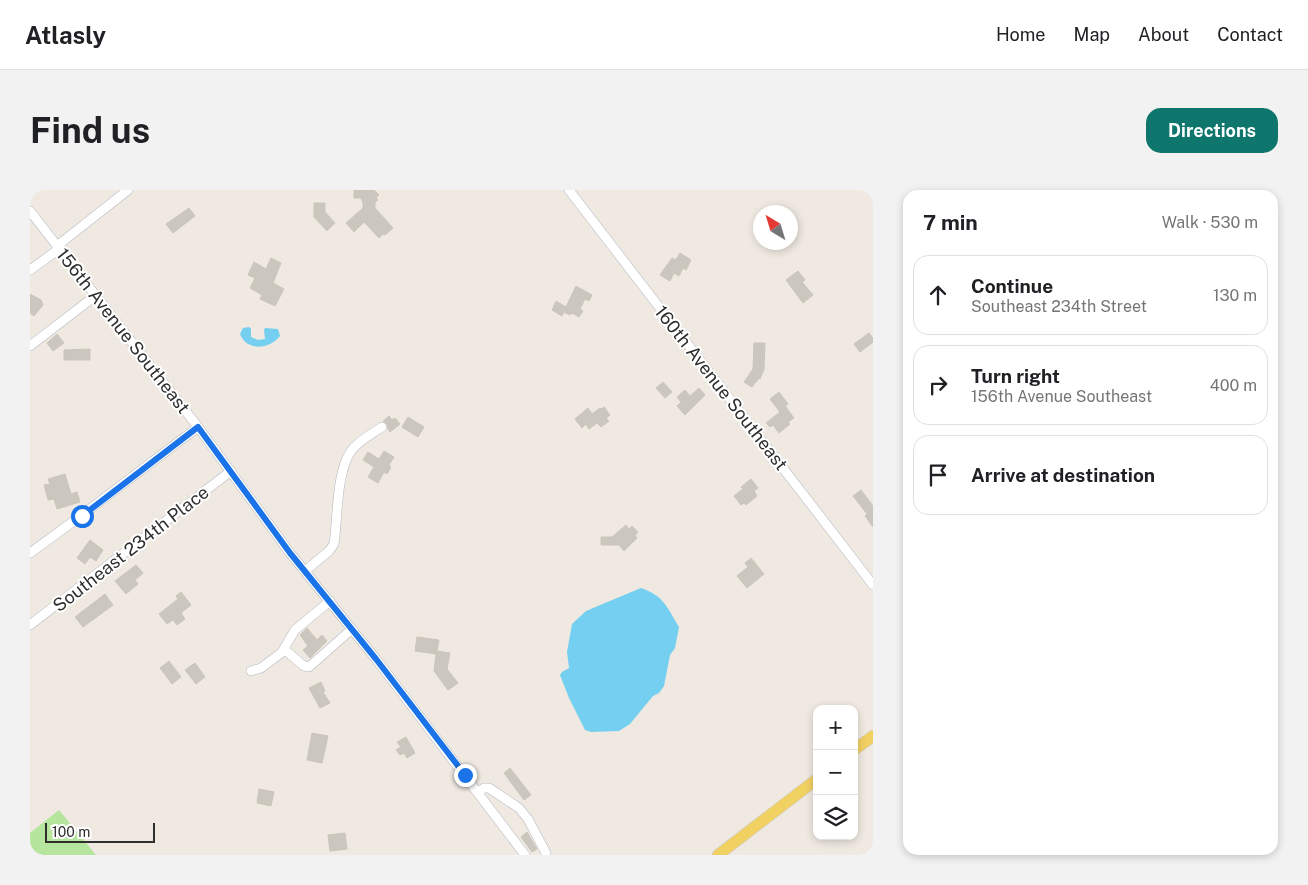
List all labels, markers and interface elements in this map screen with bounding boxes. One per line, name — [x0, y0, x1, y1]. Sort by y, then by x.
text: Atlasly — [25, 21, 106, 49]
text: Home — [996, 24, 1046, 45]
text: Map — [1074, 24, 1110, 45]
text: About — [1138, 24, 1189, 45]
text: Contact — [1217, 24, 1283, 45]
button: Directions — [1146, 108, 1278, 153]
text: Find us — [30, 110, 150, 151]
north arrow — [753, 205, 798, 250]
text: 7 min — [923, 210, 978, 235]
text: Walk · 530 m — [1162, 213, 1258, 232]
street label: 156th Avenue Southeast — [52, 244, 194, 417]
text: Continue — [971, 275, 1053, 297]
icon: ahead — [924, 281, 952, 309]
text: 130 m — [1213, 286, 1257, 305]
text: Southeast 234th Street — [971, 297, 1147, 316]
street label: 160th Avenue Southeast — [651, 301, 792, 474]
text: Turn right — [971, 365, 1060, 387]
icon: right — [924, 371, 952, 399]
text: 400 m — [1210, 376, 1257, 395]
text: 156th Avenue Southeast — [971, 387, 1152, 406]
icon: arrive — [924, 461, 952, 489]
text: Arrive at destination — [971, 464, 1155, 486]
street label: Southeast 234th Place — [49, 481, 213, 616]
route start — [71, 505, 94, 528]
map controls — [813, 705, 858, 840]
button: + — [813, 705, 858, 750]
button: − — [813, 750, 858, 795]
route end — [454, 764, 477, 787]
button: layers — [813, 795, 858, 840]
scale bar — [45, 820, 155, 843]
text: 100 m — [52, 824, 90, 840]

